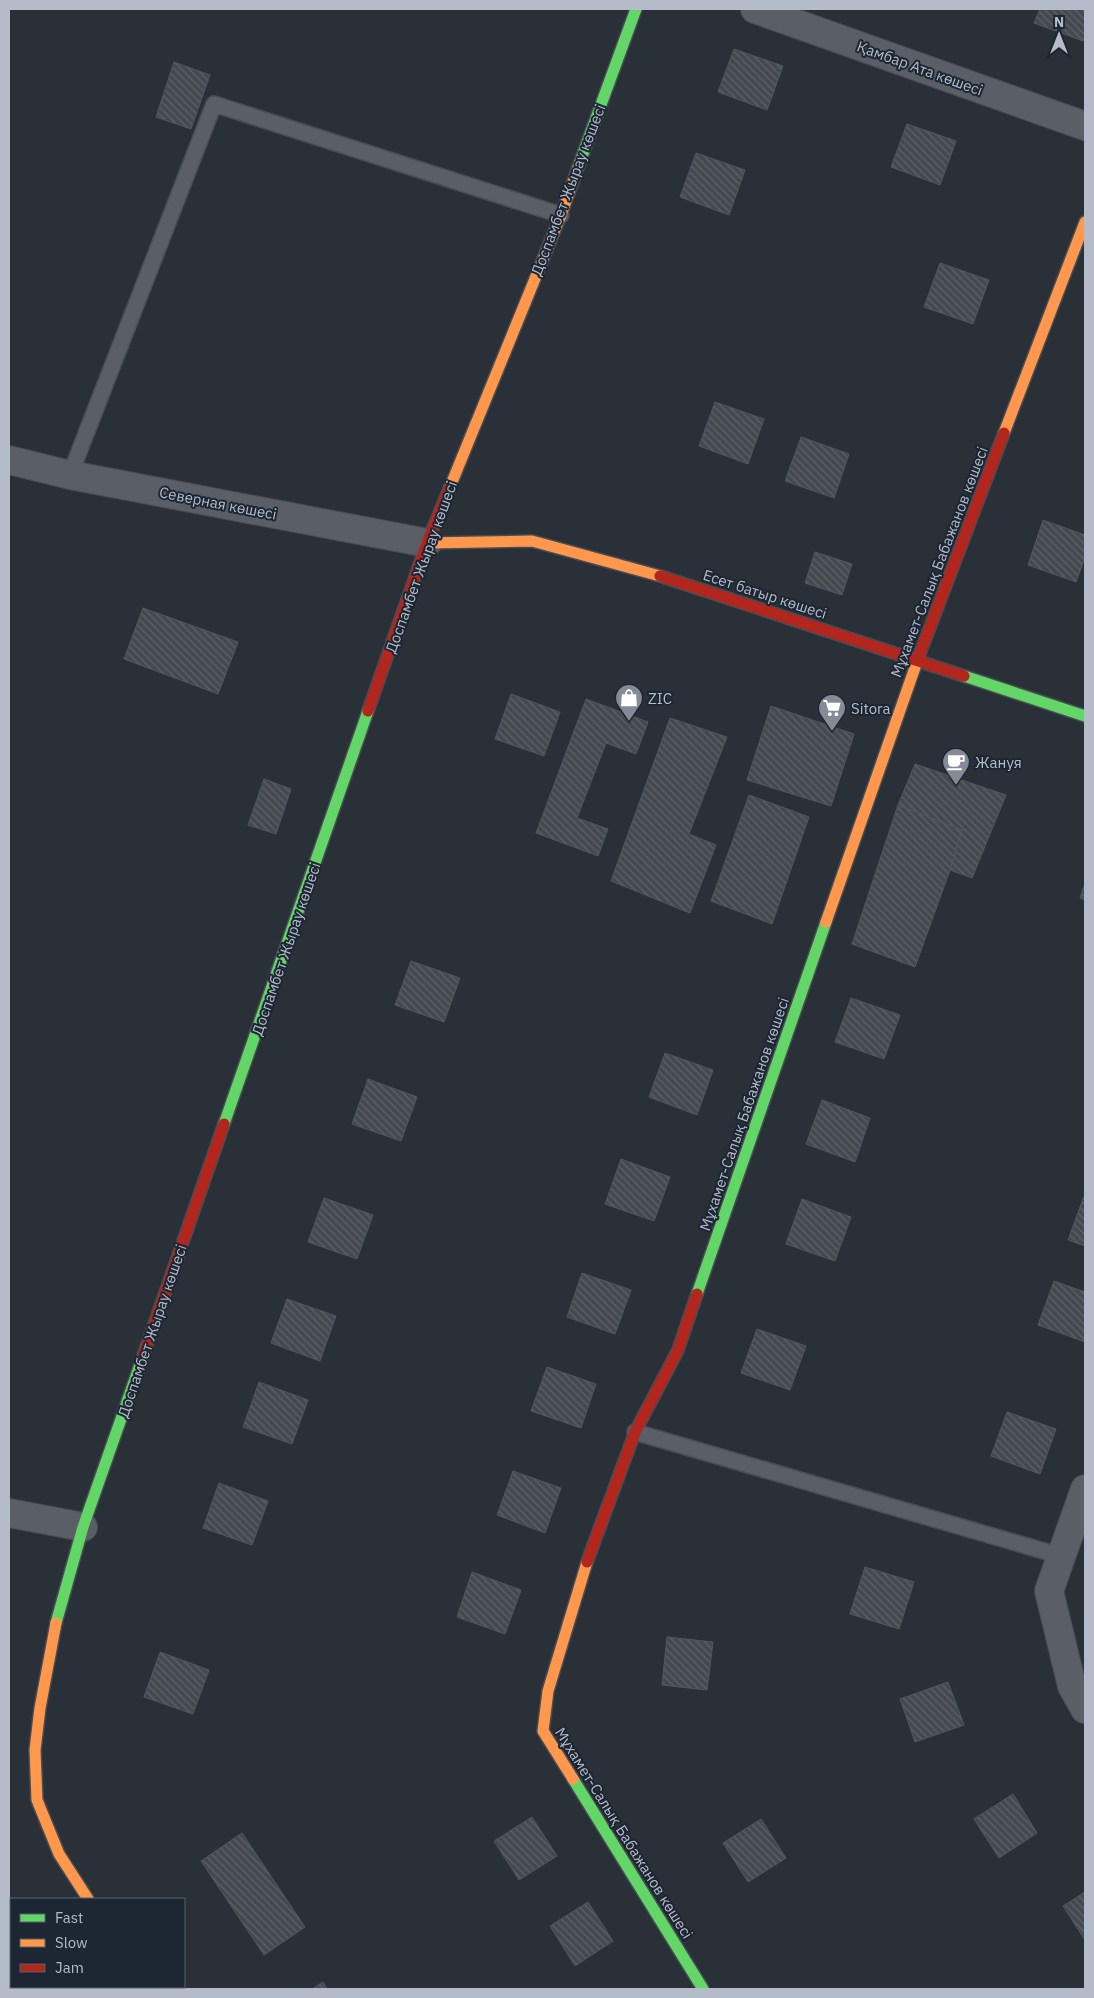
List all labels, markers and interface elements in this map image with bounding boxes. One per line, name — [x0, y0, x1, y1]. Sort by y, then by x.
north arrow — [1034, 10, 1084, 60]
text: N — [1054, 13, 1064, 31]
street label: Қамбар Ата көшесі — [854, 36, 986, 100]
street label: Доспамбет Жырау көшесі — [527, 102, 609, 278]
street label: Мұхамет-Салық Бабажанов көшесі — [886, 444, 992, 680]
street label: Доспамбет Жырау көшесі — [381, 478, 461, 656]
street label: Северная көшесі — [158, 482, 278, 524]
street label: Есет батыр көшесі — [701, 565, 829, 623]
shop icon: ZIC — [614, 683, 644, 722]
place label: ZIC — [648, 689, 672, 708]
supermarket icon: Sitora — [817, 693, 847, 732]
place label: Sitora — [851, 699, 891, 718]
cafe icon: Жануя — [941, 747, 971, 786]
place label: Жануя — [975, 753, 1022, 772]
street label: Доспамбет Жырау көшесі — [247, 860, 325, 1038]
street label: Мұхамет-Салық Бабажанов көшесі — [695, 995, 793, 1233]
street label: Доспамбет Жырау көшесі — [113, 1242, 191, 1420]
street label: Мұхамет-Салық Бабажанов көшесі — [551, 1724, 697, 1942]
legend — [10, 1898, 185, 1988]
text: Fast — [55, 1908, 83, 1927]
text: Slow — [55, 1933, 88, 1952]
text: Jam — [55, 1958, 84, 1977]

